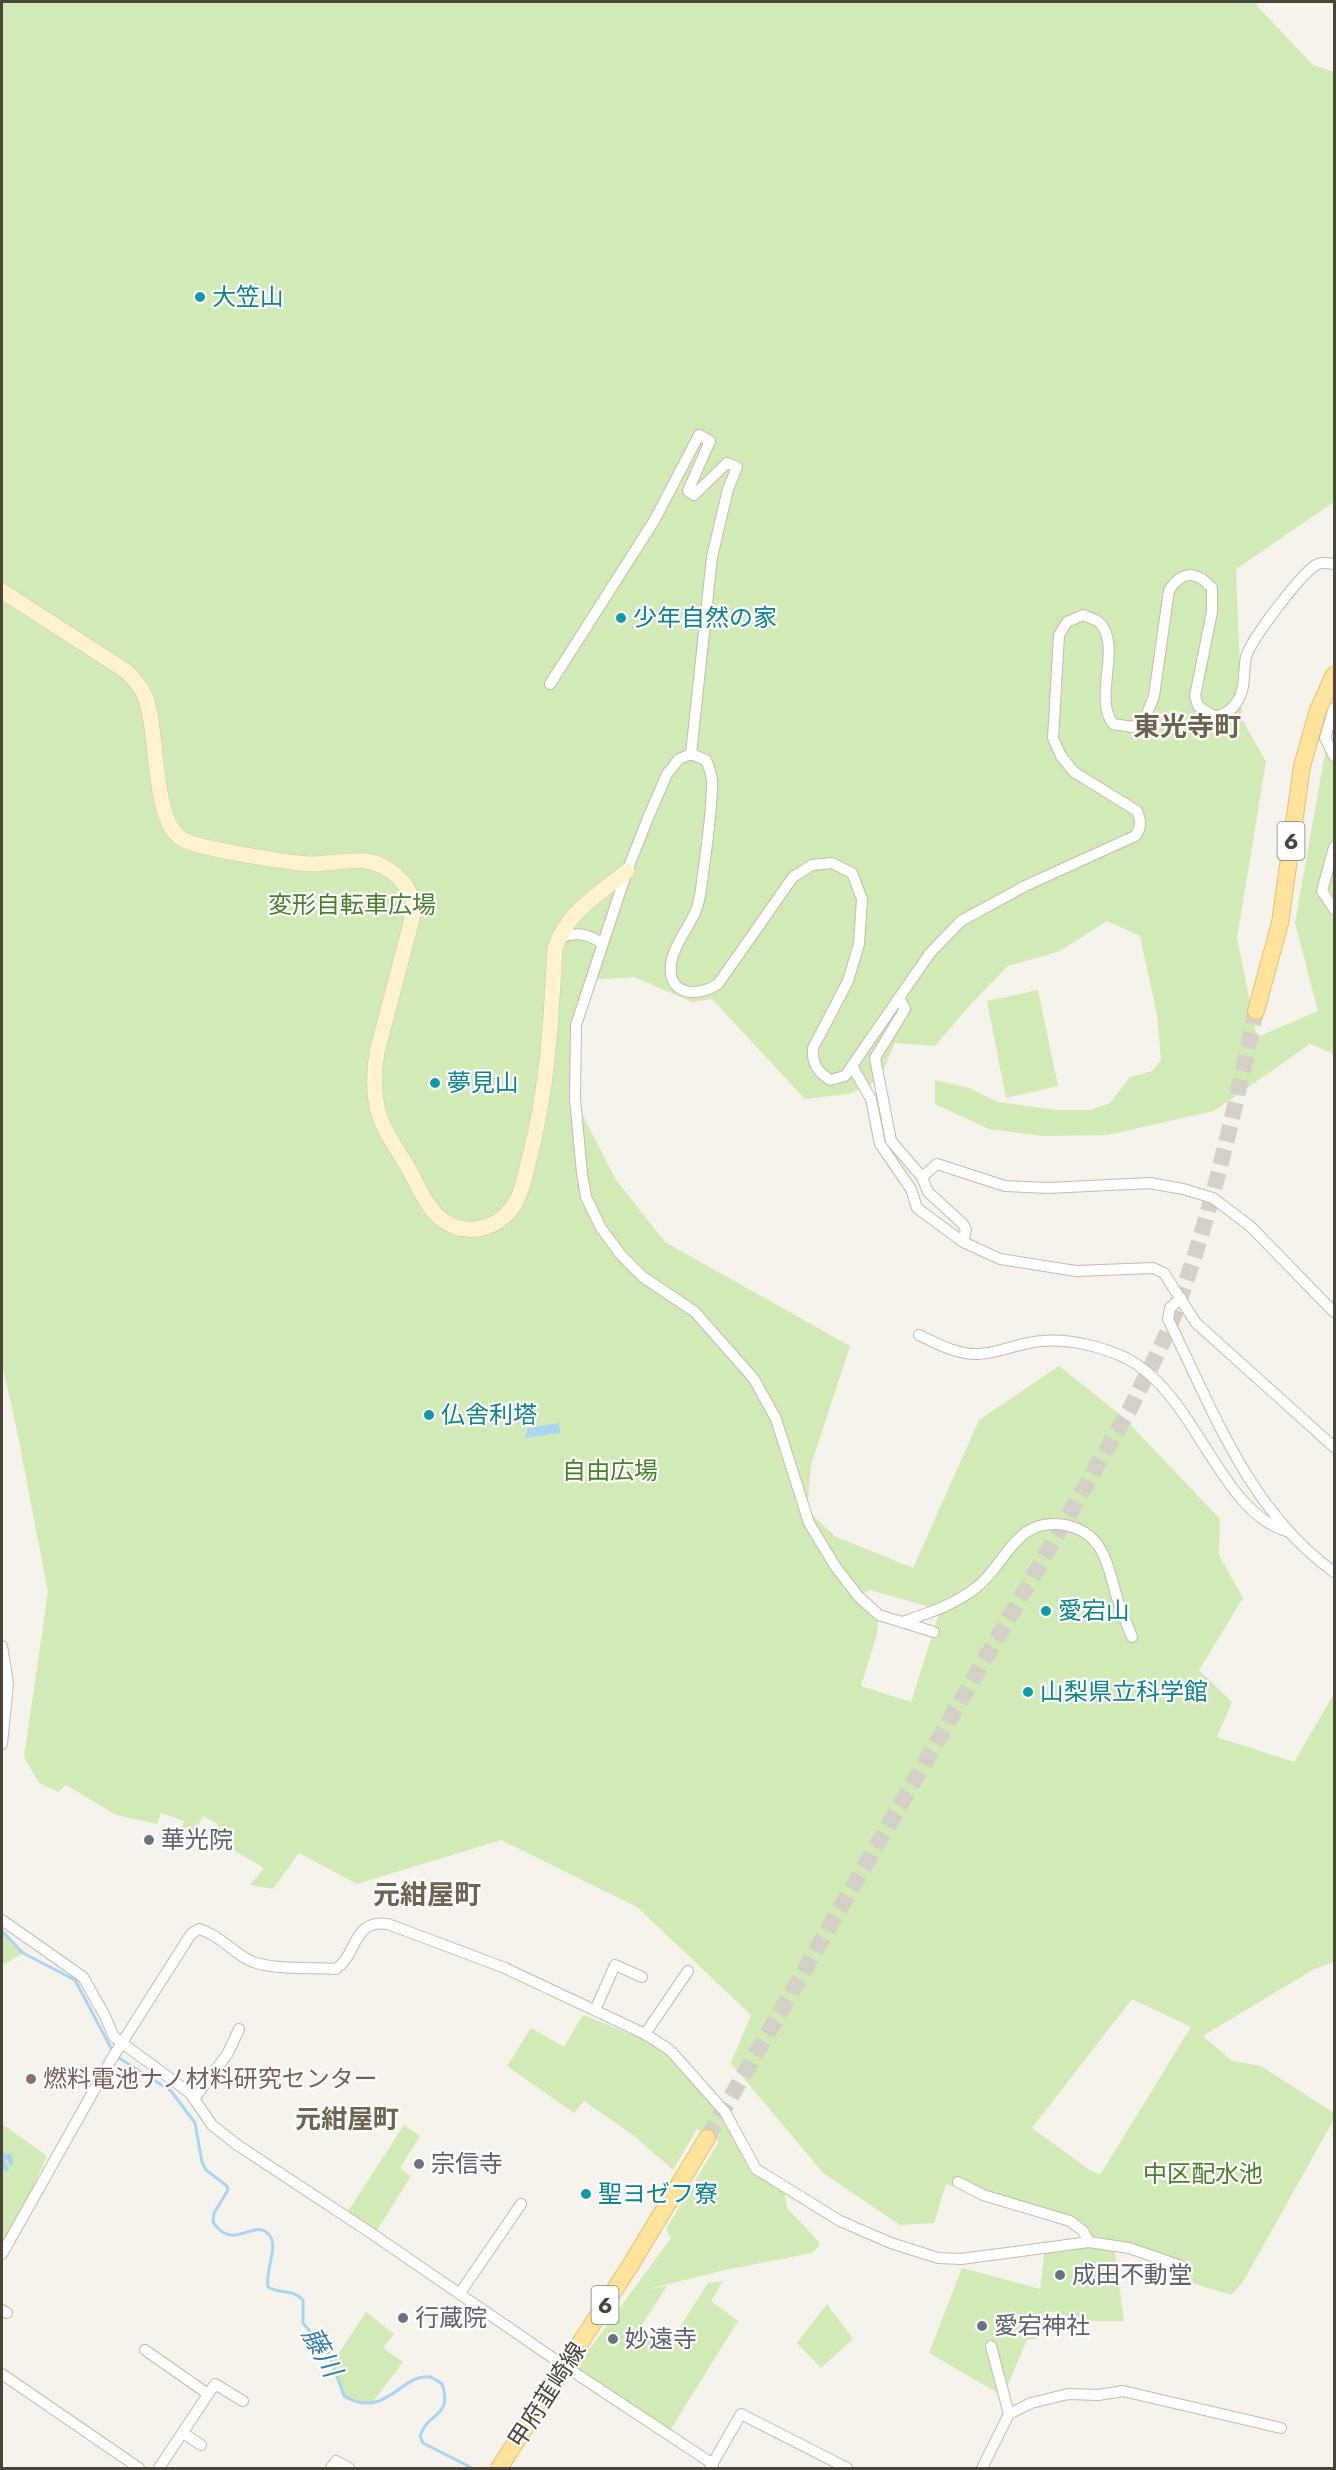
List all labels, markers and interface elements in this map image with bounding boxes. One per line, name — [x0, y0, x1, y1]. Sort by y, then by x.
place label: 大笠山 — [212, 279, 284, 314]
marker: 大笠山 — [193, 290, 207, 304]
place label: 少年自然の家 — [633, 600, 777, 635]
marker: 少年自然の家 — [614, 611, 628, 625]
district label: 東光寺町 — [1133, 707, 1241, 746]
road number: 6 — [1278, 822, 1304, 860]
park label: 変形自転車広場 — [268, 887, 436, 922]
place label: 夢見山 — [447, 1065, 519, 1100]
marker: 夢見山 — [428, 1076, 442, 1090]
place label: 仏舎利塔 — [441, 1397, 537, 1432]
marker: 仏舎利塔 — [422, 1408, 436, 1422]
park label: 自由広場 — [562, 1453, 658, 1488]
place label: 愛宕山 — [1058, 1593, 1130, 1628]
marker: 愛宕山 — [1039, 1604, 1053, 1618]
place label: 山梨県立科学館 — [1040, 1674, 1208, 1709]
marker: 山梨県立科学館 — [1021, 1685, 1035, 1699]
place label: 華光院 — [161, 1822, 233, 1857]
marker: 華光院 — [142, 1833, 156, 1847]
district label: 元紺屋町 — [373, 1875, 481, 1914]
place label: 燃料電池ナノ材料研究センター — [43, 2061, 378, 2096]
marker: 燃料電池ナノ材料研究センター — [24, 2072, 38, 2086]
district label: 元紺屋町 — [295, 2100, 399, 2138]
place label: 宗信寺 — [431, 2146, 503, 2181]
park label: 中区配水池 — [1143, 2156, 1263, 2191]
marker: 宗信寺 — [412, 2157, 426, 2171]
place label: 聖ヨゼフ寮 — [598, 2176, 718, 2211]
marker: 聖ヨゼフ寮 — [579, 2187, 593, 2201]
place label: 成田不動堂 — [1072, 2257, 1192, 2292]
marker: 成田不動堂 — [1053, 2268, 1067, 2282]
road number: 6 — [592, 2286, 618, 2324]
place label: 行蔵院 — [415, 2300, 487, 2335]
place label: 愛宕神社 — [994, 2308, 1090, 2343]
marker: 行蔵院 — [396, 2311, 410, 2325]
marker: 愛宕神社 — [975, 2319, 989, 2333]
water label: 藤川 — [293, 2320, 353, 2387]
place label: 妙遠寺 — [625, 2321, 697, 2356]
marker: 妙遠寺 — [606, 2332, 620, 2346]
street label: 甲府韮崎線 — [499, 2335, 594, 2455]

